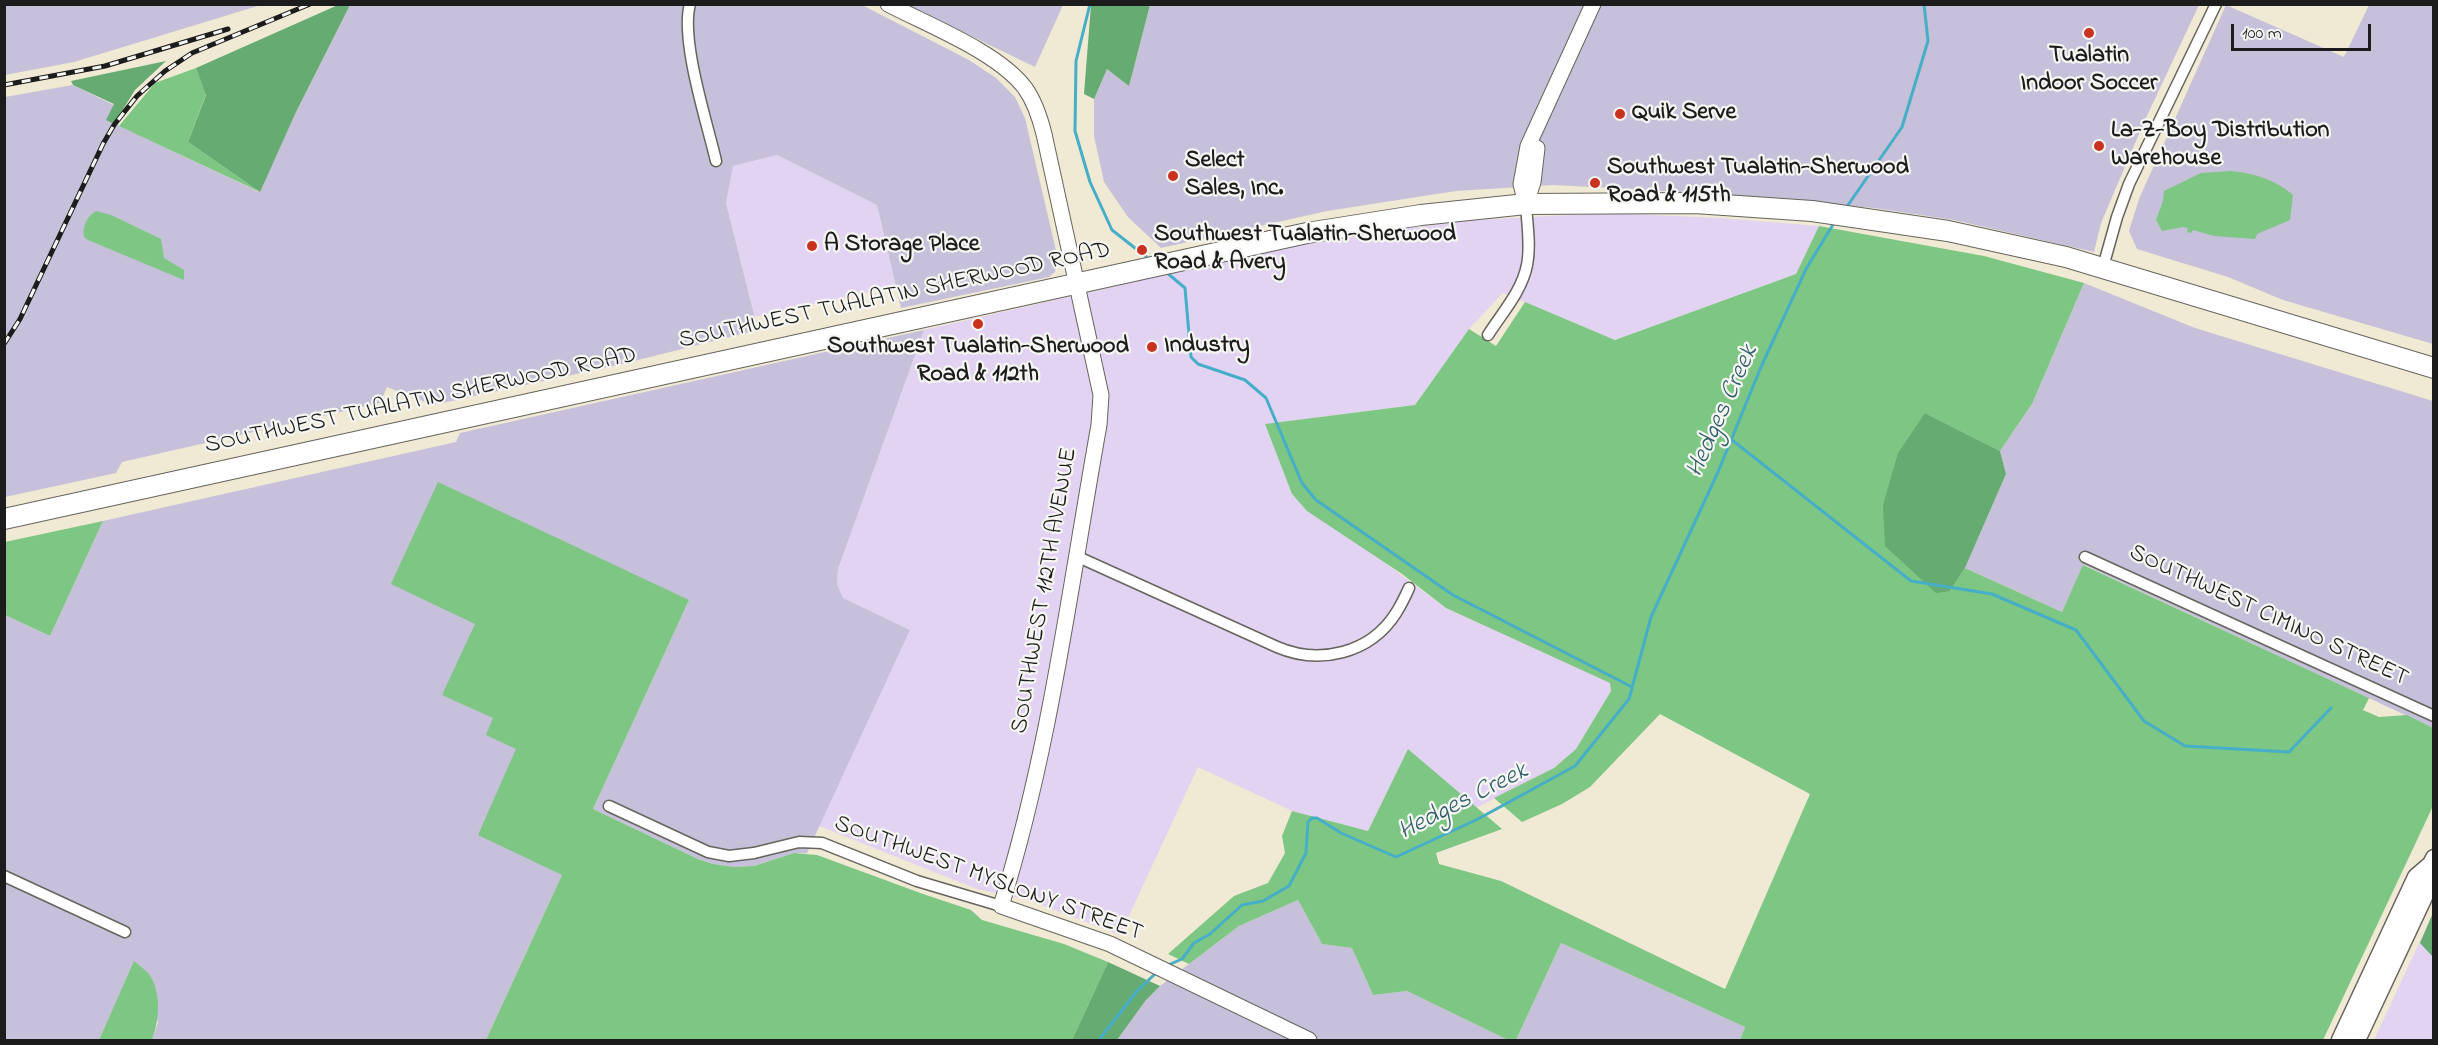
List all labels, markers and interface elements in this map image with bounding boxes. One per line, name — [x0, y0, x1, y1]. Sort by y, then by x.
scale bar — [2234, 12, 2374, 50]
text: 100 m — [2242, 21, 2282, 47]
marker: Tualatin Indoor Soccer — [2082, 26, 2096, 40]
place label: Tualatin Indoor Soccer — [2021, 43, 2157, 99]
place label: Quik Serve — [1632, 100, 1736, 128]
marker: Quik Serve — [1613, 107, 1627, 121]
place label: La-Z-Boy Distribution Warehouse — [2111, 118, 2329, 174]
marker: La-Z-Boy Distribution Warehouse — [2092, 139, 2106, 153]
place label: Select Sales, Inc. — [1185, 148, 1284, 204]
place label: Southwest Tualatin-Sherwood Road & 115th — [1607, 155, 1909, 211]
marker: Select Sales, Inc. — [1166, 169, 1180, 183]
marker: Southwest Tualatin-Sherwood Road & 115th — [1588, 176, 1602, 190]
place label: Southwest Tualatin-Sherwood Road & Avery — [1154, 222, 1456, 278]
place label: A Storage Place — [824, 232, 980, 260]
street label: SOUTHWEST TUALATIN SHERWOOD ROAD — [677, 237, 1113, 357]
marker: A Storage Place — [805, 239, 819, 253]
marker: Southwest Tualatin-Sherwood Road & Avery — [1135, 243, 1149, 257]
marker: Southwest Tualatin-Sherwood Road & 112th — [971, 317, 985, 331]
place label: Industry — [1164, 333, 1250, 361]
place label: Southwest Tualatin-Sherwood Road & 112th — [827, 334, 1129, 390]
marker: Industry — [1145, 340, 1159, 354]
water label: Hedges Creek — [1681, 341, 1767, 483]
street label: SOUTHWEST TUALATIN SHERWOOD ROAD — [203, 342, 639, 462]
street label: SOUTHWEST 112TH AVENUE — [1007, 446, 1085, 736]
street label: SOUTHWEST CIMINO STREET — [2124, 540, 2412, 694]
water label: Hedges Creek — [1394, 757, 1534, 849]
street label: SOUTHWEST MYSLONY STREET — [830, 811, 1146, 949]

